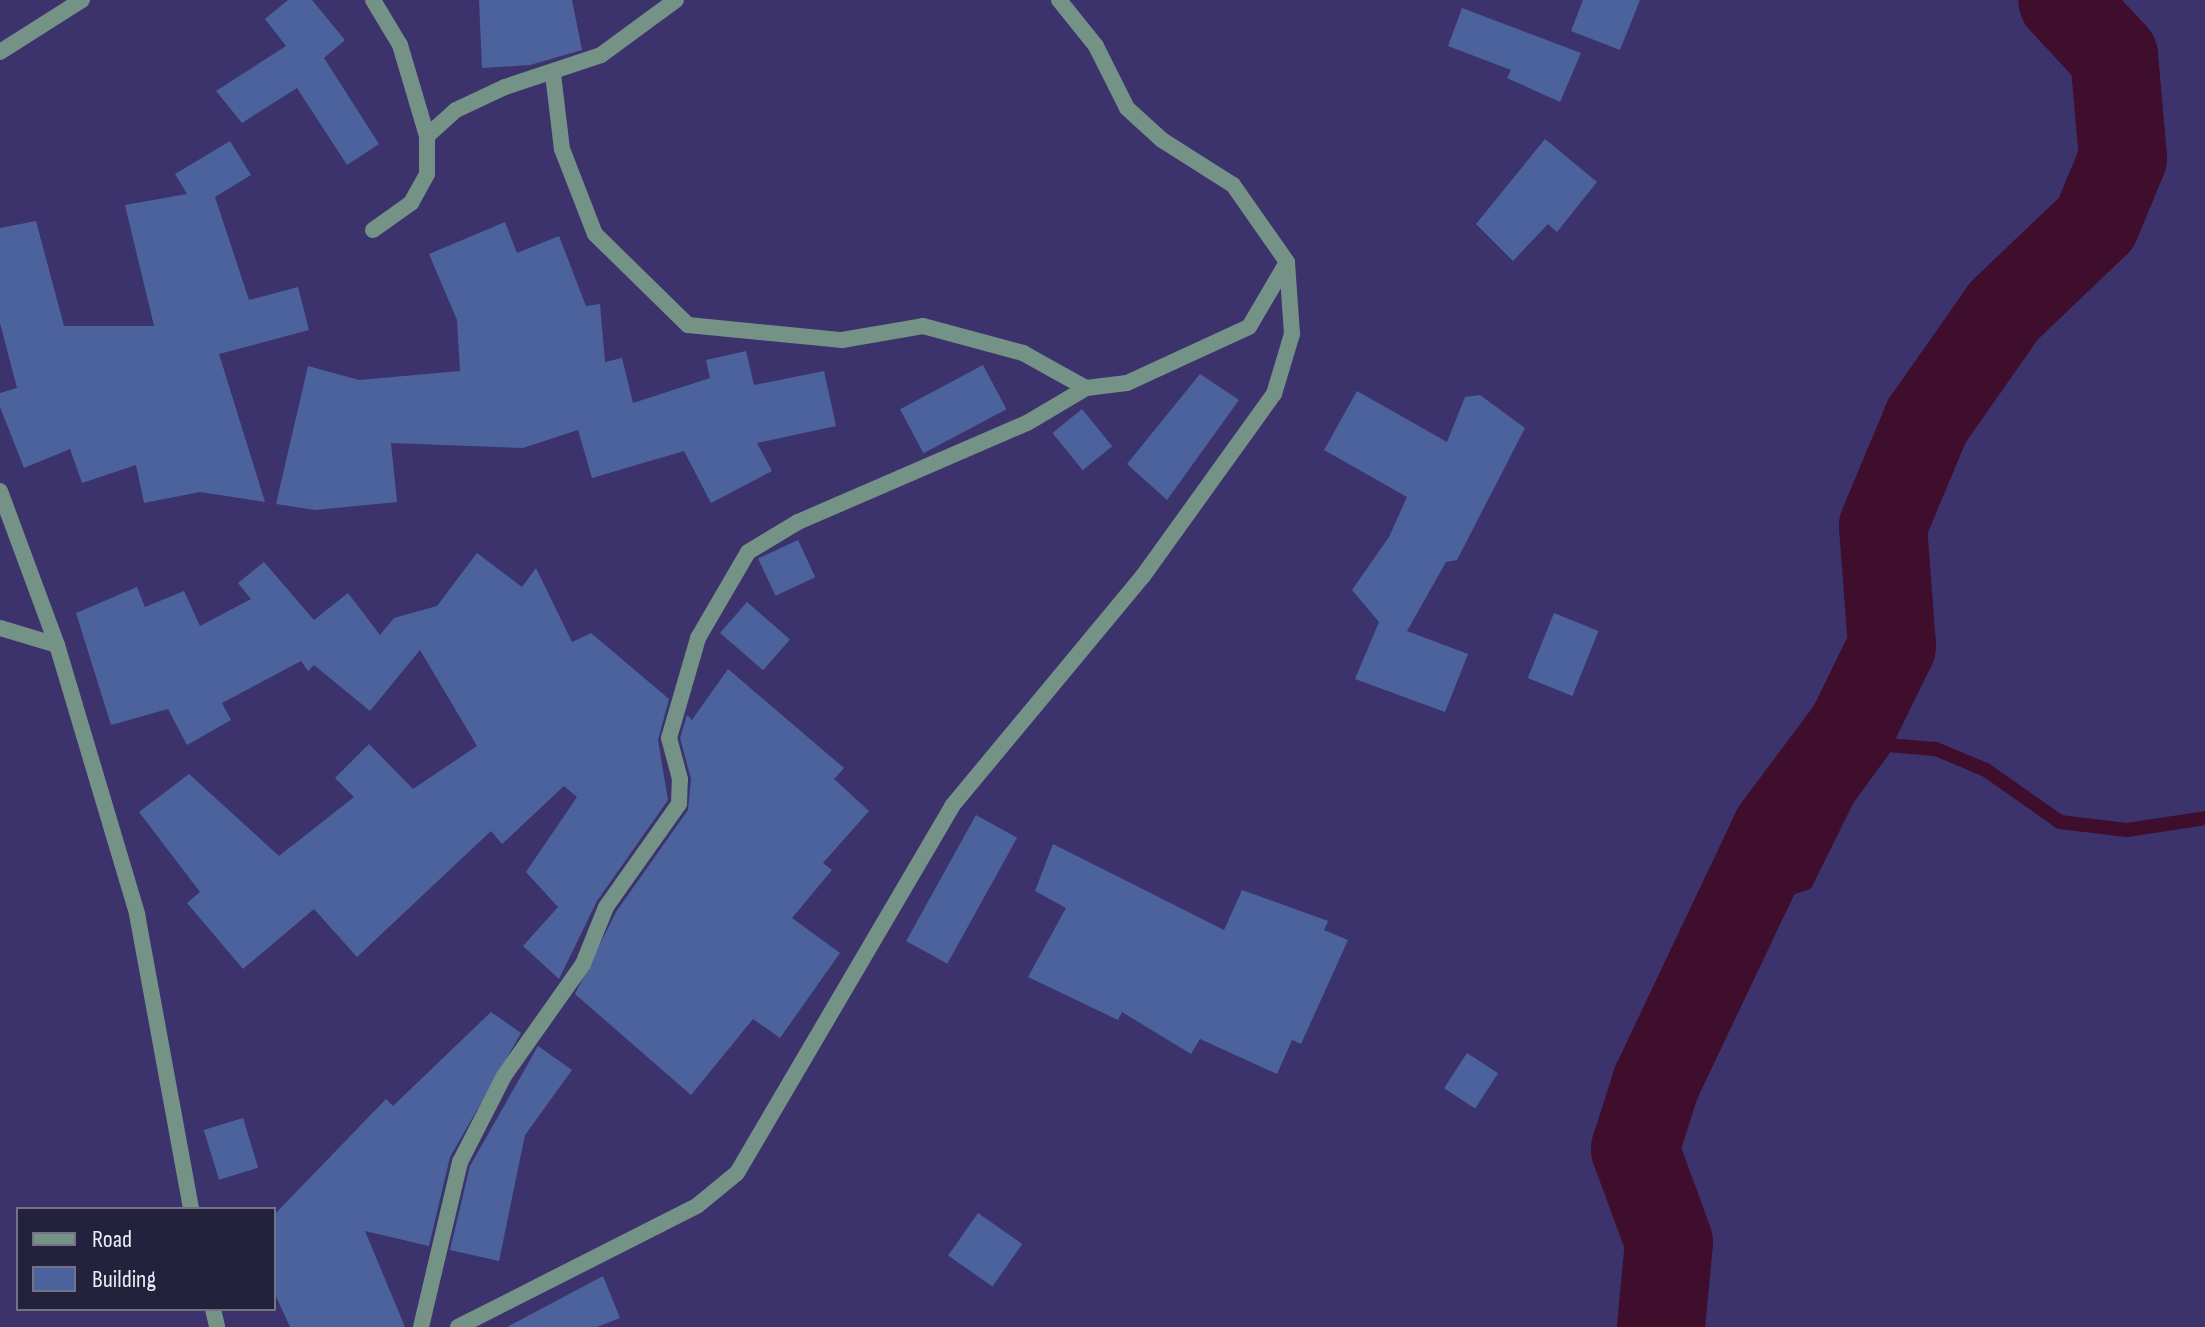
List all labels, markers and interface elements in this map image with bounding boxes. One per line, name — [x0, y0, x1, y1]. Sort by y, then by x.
legend — [16, 1207, 276, 1311]
text: Road — [92, 1225, 132, 1254]
text: Building — [92, 1265, 156, 1294]

